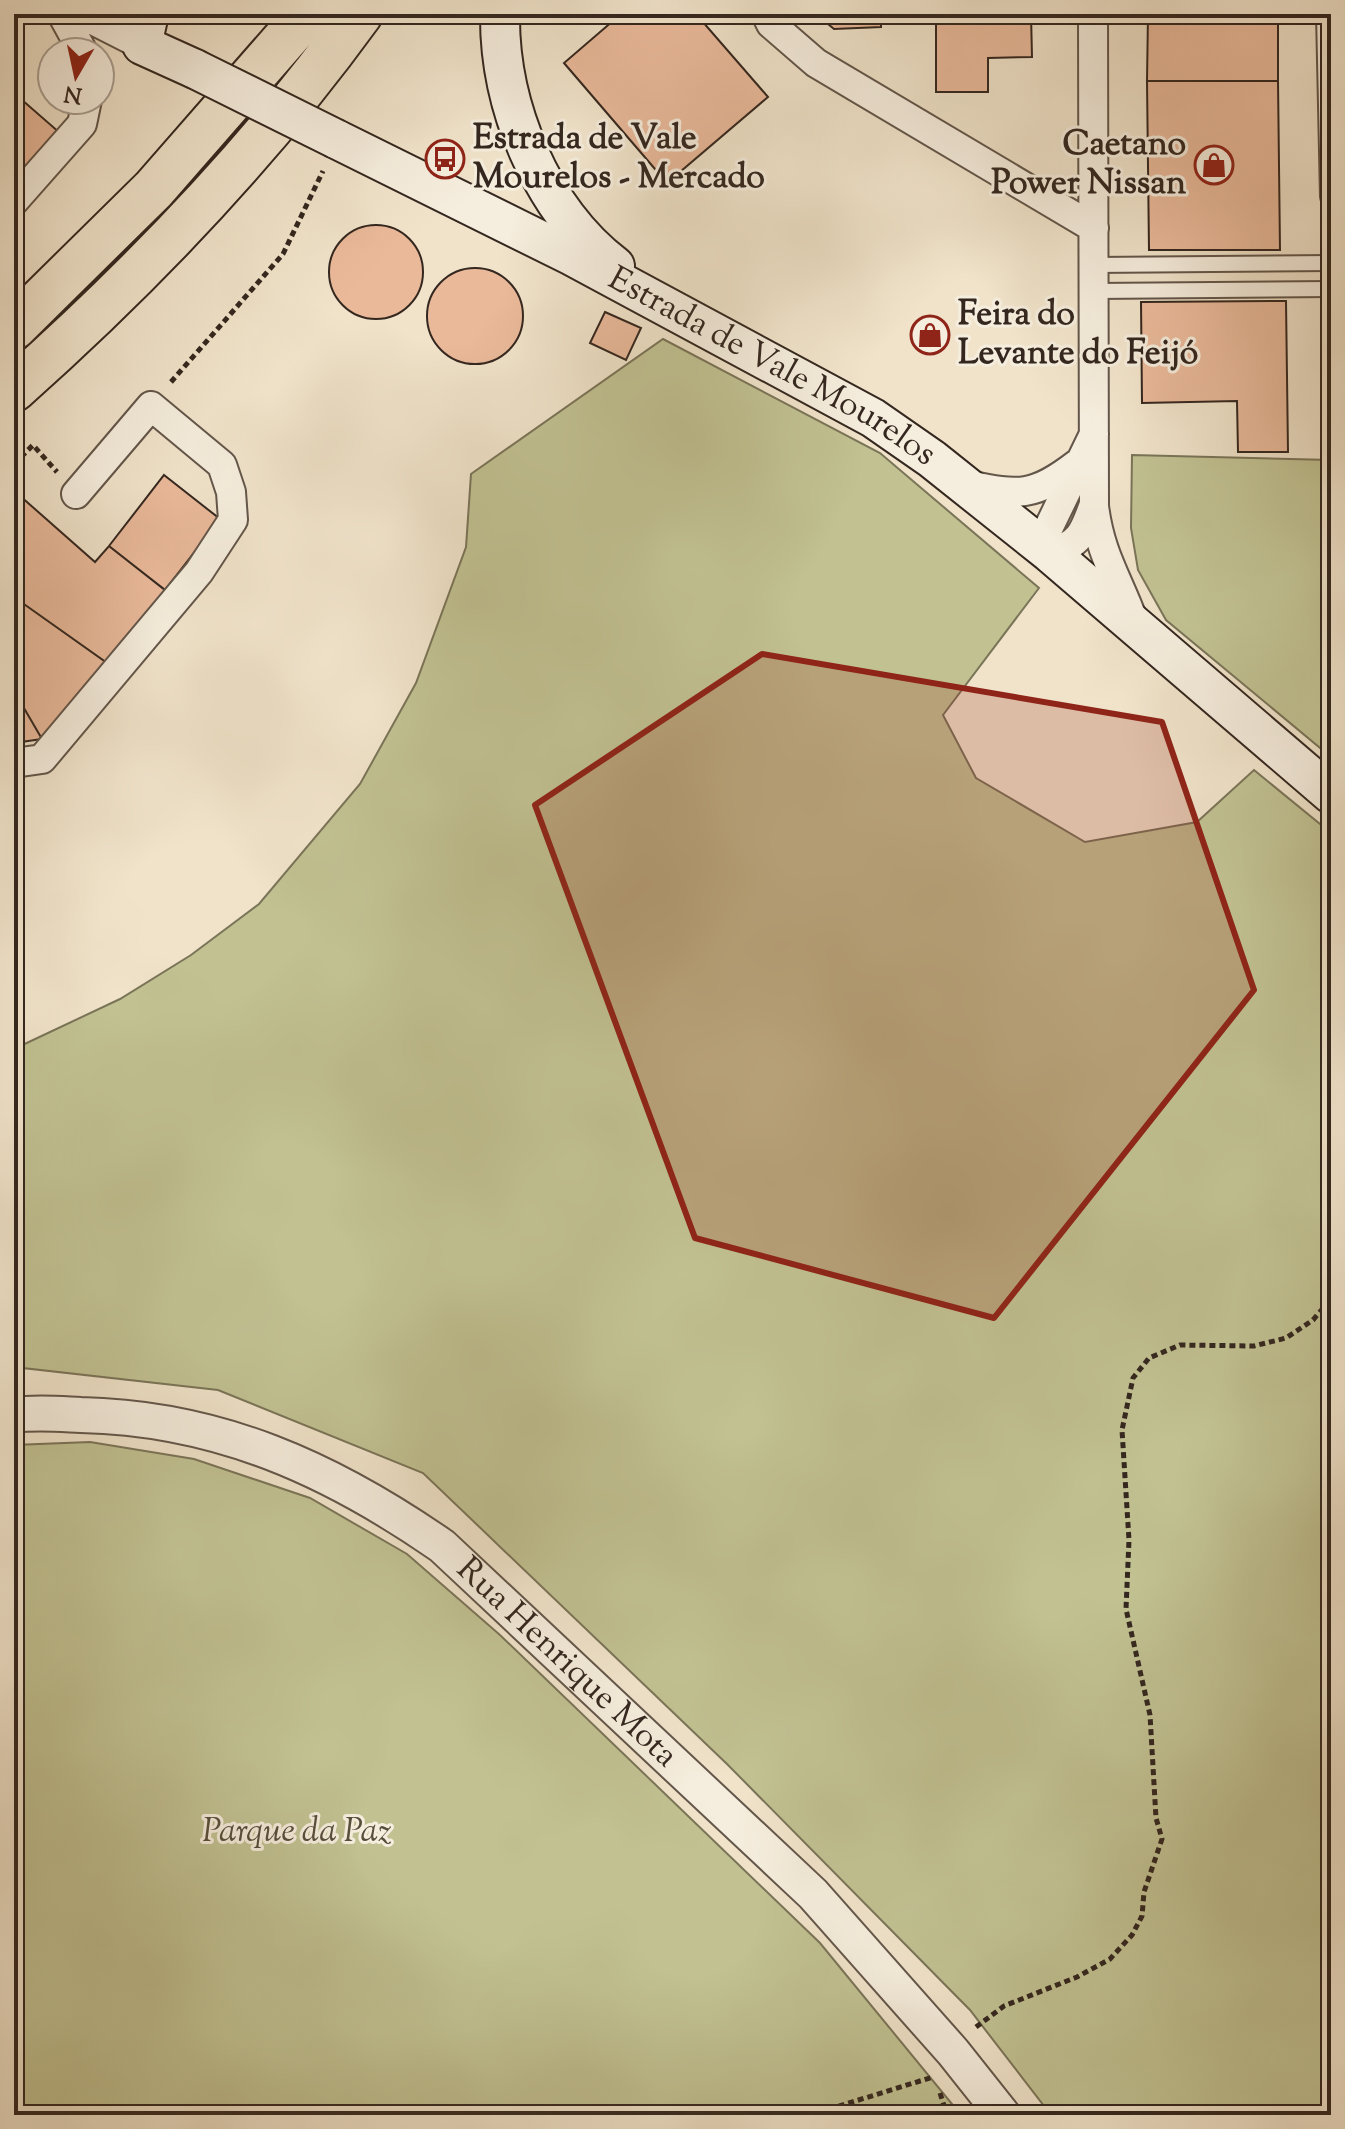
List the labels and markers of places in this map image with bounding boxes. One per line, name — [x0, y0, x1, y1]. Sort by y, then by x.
place label: Estrada de Vale Mourelos - Mercado — [473, 115, 765, 203]
place label: Caetano Power Nissan — [991, 121, 1186, 209]
bus stop icon: Estrada de Vale Mourelos - Mercado — [424, 138, 466, 180]
shop icon: Caetano Power Nissan — [1193, 144, 1235, 186]
place label: Feira do Levante do Feijó — [958, 291, 1198, 379]
shop icon: Feira do Levante do Feijó — [909, 314, 951, 356]

